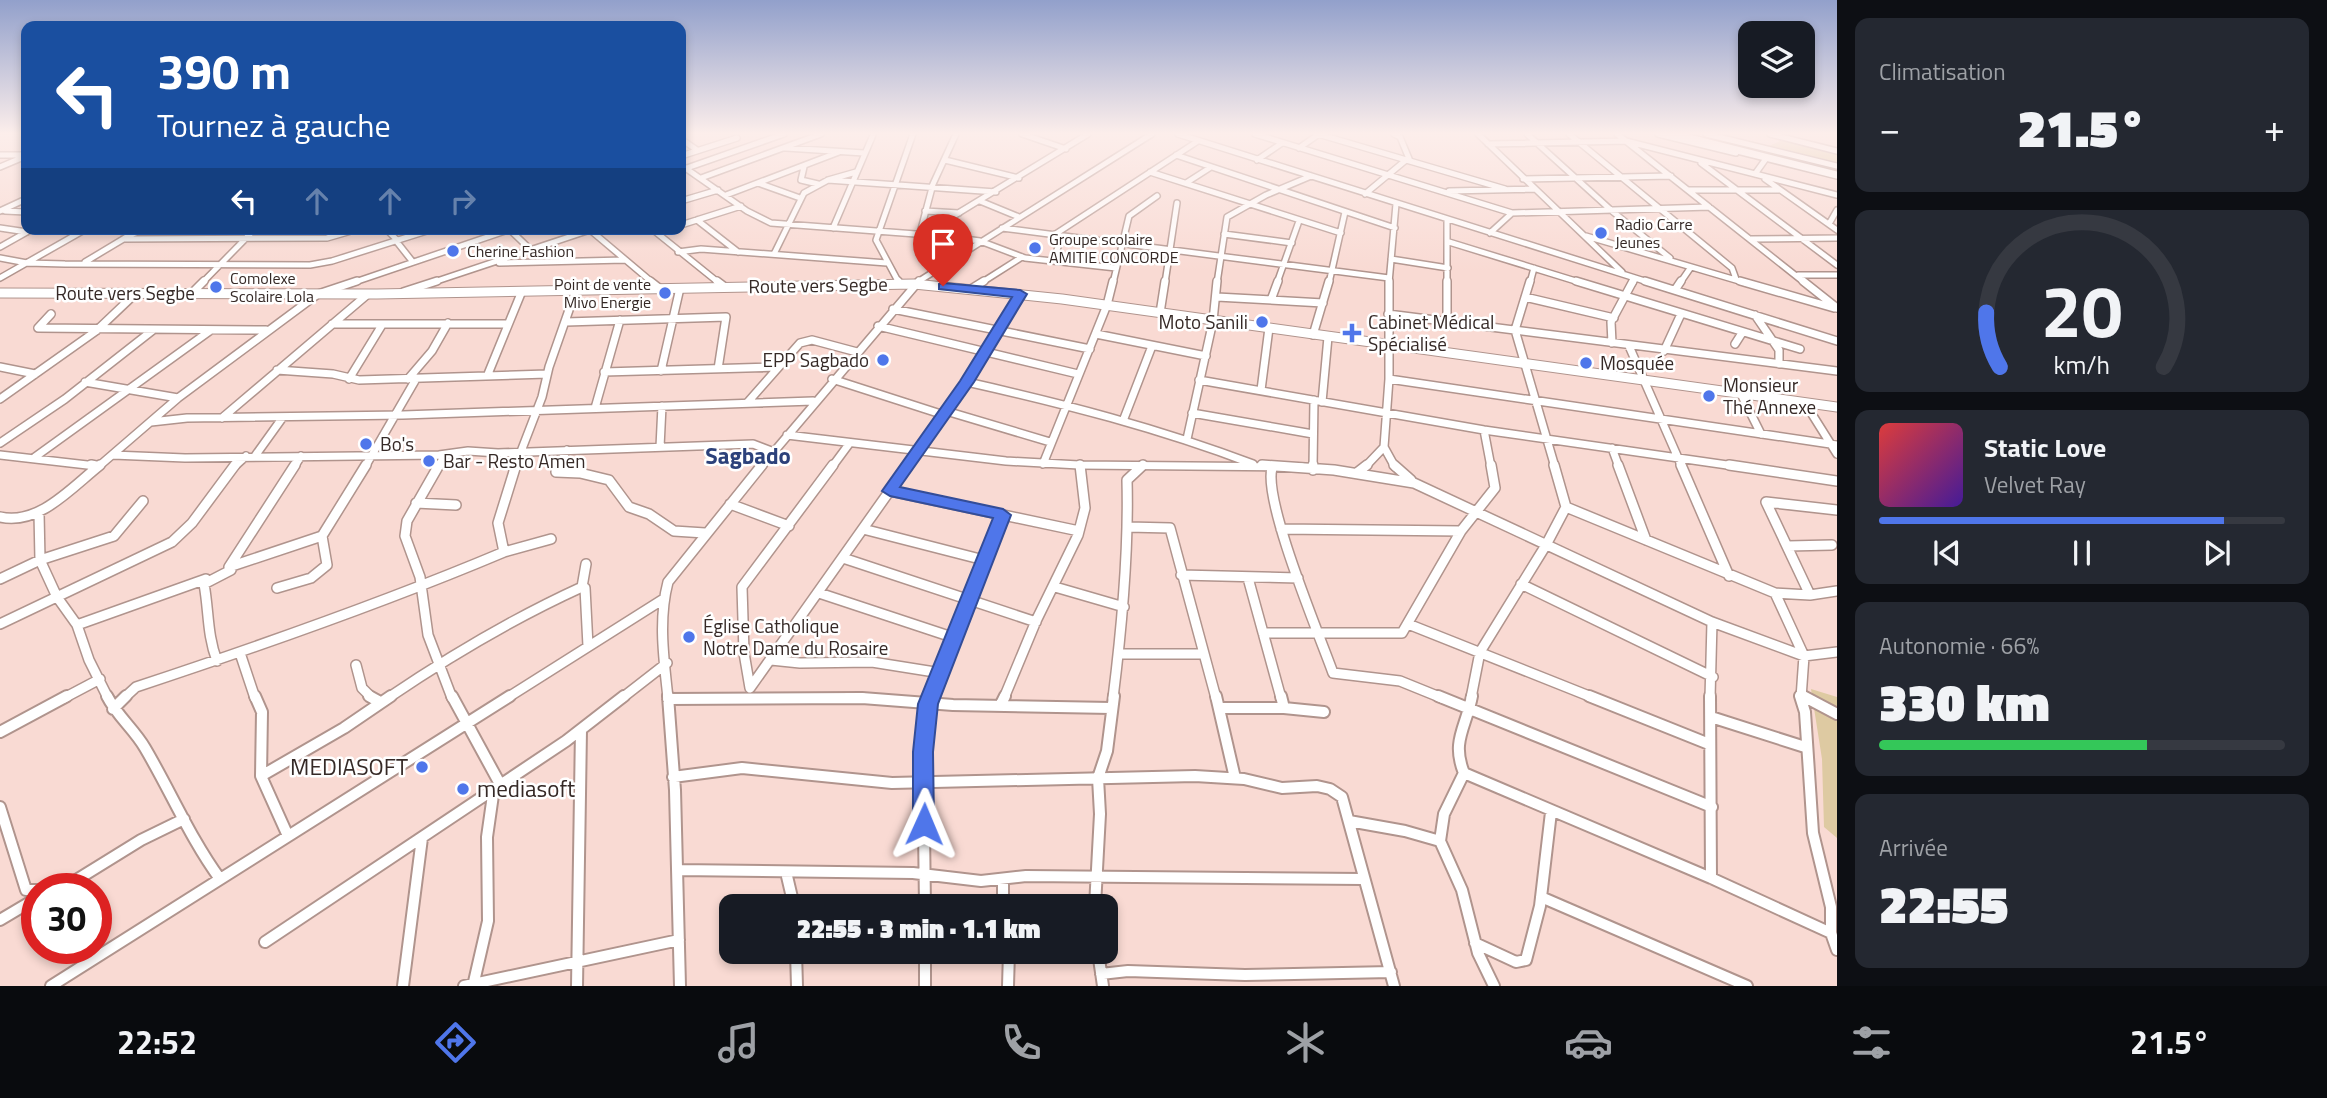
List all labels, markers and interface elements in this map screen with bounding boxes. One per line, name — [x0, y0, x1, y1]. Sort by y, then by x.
map controls — [1738, 21, 1815, 98]
button: layers — [1738, 21, 1815, 98]
text: 390 m — [157, 33, 291, 108]
icon: left — [42, 49, 133, 140]
text: Climatisation — [1879, 54, 2006, 89]
text: 21.5° — [2017, 88, 2147, 167]
text: − — [1879, 99, 1900, 157]
text: + — [2264, 99, 2285, 157]
text: Tournez à gauche — [157, 101, 391, 149]
icon: left — [225, 182, 263, 220]
icon: ahead — [298, 182, 336, 220]
icon: ahead — [371, 182, 409, 220]
icon: right — [444, 182, 482, 220]
place label: Radio Carre Jeunes — [1615, 212, 1693, 254]
pin — [913, 214, 973, 286]
icon: arrive — [924, 225, 962, 263]
marker: Radio Carre Jeunes — [1593, 225, 1609, 241]
place label: Groupe scolaire AMITIE CONCORDE — [1049, 227, 1179, 269]
place label: Cherine Fashion — [467, 239, 574, 263]
marker: Groupe scolaire AMITIE CONCORDE — [1027, 240, 1043, 256]
marker: Cherine Fashion — [445, 243, 461, 259]
text: 20 — [2041, 255, 2123, 365]
place label: Comolexe Scolaire Lola — [230, 266, 314, 308]
street label: Route vers Segbe — [748, 269, 888, 300]
place label: Point de vente Mivo Energie — [554, 272, 651, 314]
street label: Route vers Segbe — [55, 278, 195, 307]
marker: Comolexe Scolaire Lola — [208, 279, 224, 295]
marker: Point de vente Mivo Energie — [657, 285, 673, 301]
place label: Moto Sanili — [1159, 307, 1248, 336]
place label: Cabinet Médical Spécialisé — [1368, 307, 1494, 358]
marker: Moto Sanili — [1254, 314, 1270, 330]
marker: Cabinet Médical Spécialisé — [1342, 323, 1362, 343]
place label: EPP Sagbado — [763, 345, 869, 374]
text: km/h — [2054, 346, 2110, 384]
place label: Mosquée — [1600, 348, 1674, 377]
marker: EPP Sagbado — [875, 352, 891, 368]
marker: Mosquée — [1578, 355, 1594, 371]
place label: Monsieur Thé Annexe — [1723, 370, 1816, 421]
marker: Monsieur Thé Annexe — [1701, 388, 1717, 404]
text: Static Love — [1984, 428, 2106, 467]
place label: Bo's — [380, 429, 414, 458]
marker: Bo's — [358, 436, 374, 452]
district label: Sagbado — [705, 438, 791, 473]
place label: Bar - Resto Amen — [443, 446, 585, 475]
marker: Bar - Resto Amen — [421, 453, 437, 469]
text: Velvet Ray — [1984, 467, 2086, 502]
icon: previous — [1928, 534, 1966, 572]
icon: pause — [2063, 534, 2101, 572]
icon: next — [2198, 534, 2236, 572]
place label: Église Catholique Notre Dame du Rosaire — [703, 611, 888, 662]
text: Autonomie · 66% — [1879, 628, 2039, 663]
marker: Église Catholique Notre Dame du Rosaire — [681, 629, 697, 645]
text: 330 km — [1879, 662, 2050, 741]
place label: MEDIASOFT — [290, 749, 408, 784]
marker: MEDIASOFT — [414, 759, 430, 775]
place label: mediasoft — [477, 771, 575, 806]
marker: mediasoft — [455, 781, 471, 797]
position arrow — [887, 787, 961, 861]
text: Arrivée — [1879, 830, 1948, 865]
text: 22:55 — [1879, 864, 2008, 943]
speed limit sign: 30 — [21, 873, 112, 964]
text: 22:55 · 3 min · 1.1 km — [797, 909, 1040, 948]
text: 22:52 — [117, 1018, 197, 1066]
icon: directions — [431, 1018, 480, 1067]
icon: music — [714, 1018, 763, 1067]
icon: phone — [997, 1018, 1046, 1067]
icon: climate — [1281, 1018, 1330, 1067]
icon: car — [1564, 1018, 1613, 1067]
icon: filters — [1847, 1018, 1896, 1067]
text: 21.5° — [2130, 1018, 2210, 1066]

